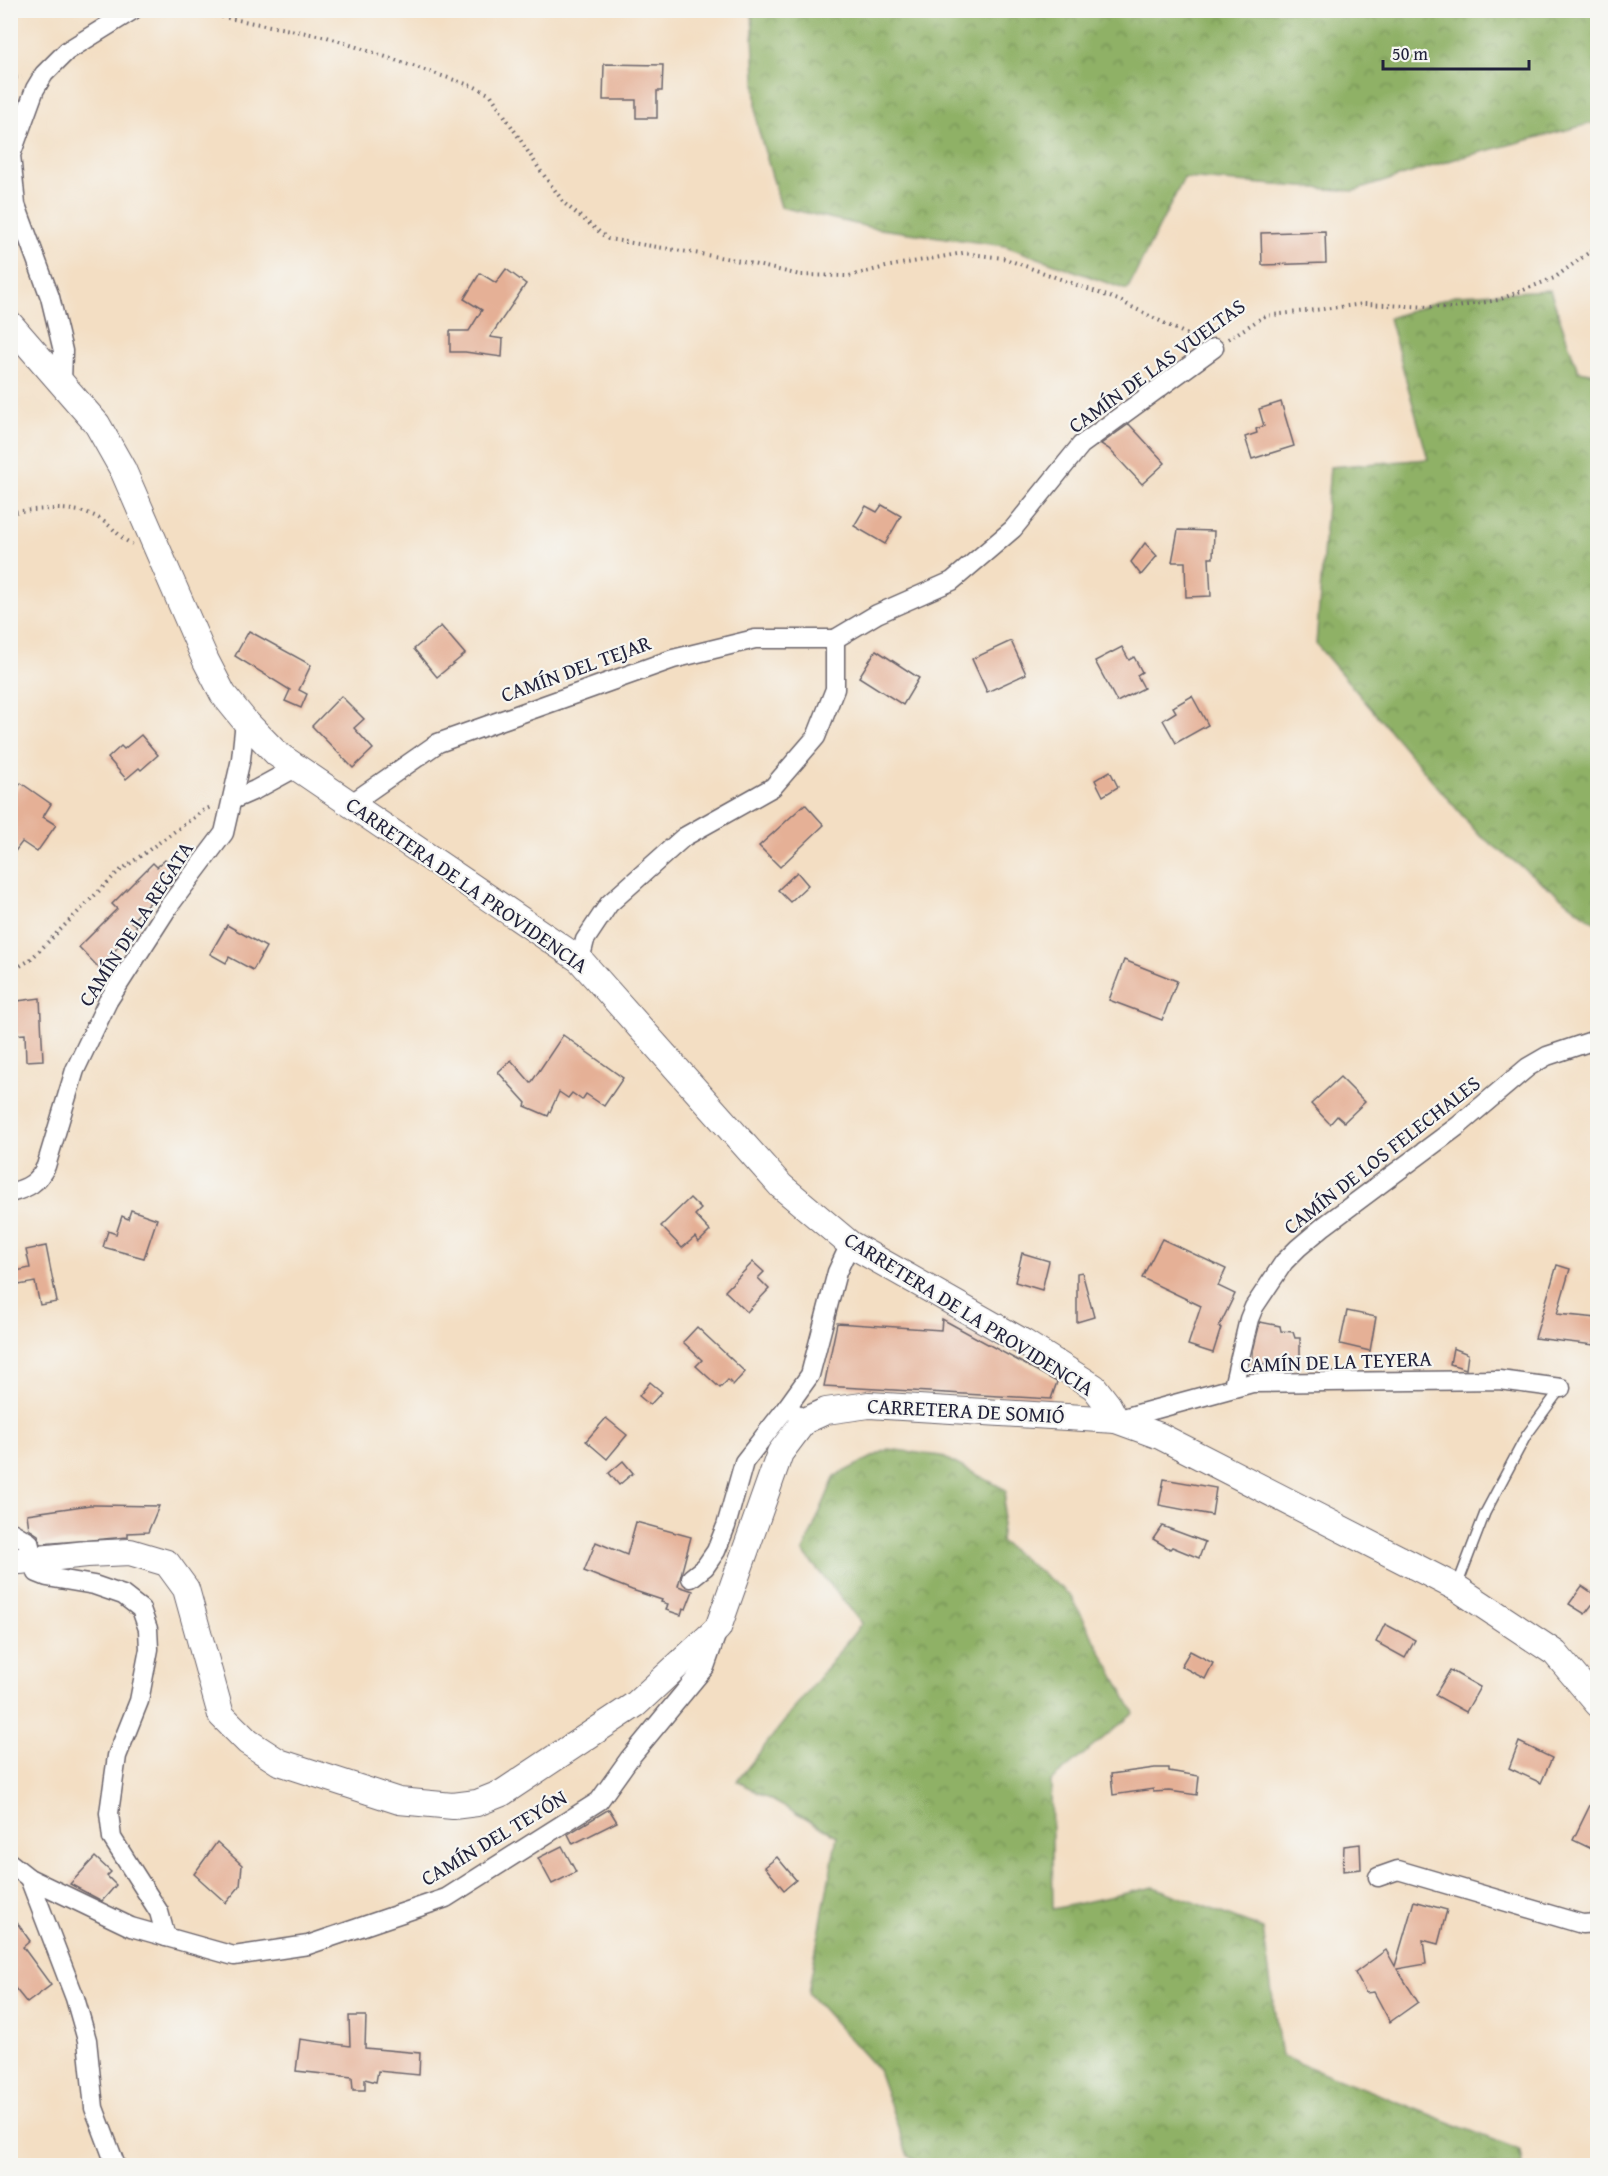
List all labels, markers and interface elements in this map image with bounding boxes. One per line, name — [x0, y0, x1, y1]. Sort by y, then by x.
scale bar — [1383, 33, 1528, 71]
text: 50 m — [1392, 40, 1428, 67]
street label: CAMÍN DE LAS VUELTAS — [1062, 291, 1252, 440]
street label: CAMÍN DEL TEJAR — [496, 627, 656, 710]
street label: CARRETERA DE LA PROVIDENCIA — [340, 789, 595, 980]
street label: CAMÍN DE LA REGATA — [71, 835, 201, 1012]
street label: CAMÍN DE LOS FELECHALES — [1277, 1068, 1487, 1241]
street label: CARRETERA DE LA PROVIDENCIA — [838, 1224, 1100, 1403]
street label: CAMÍN DE LA TEYERA — [1240, 1343, 1433, 1380]
street label: CARRETERA DE SOMIÓ — [867, 1390, 1066, 1431]
street label: CAMÍN DEL TEYÓN — [415, 1782, 573, 1893]

